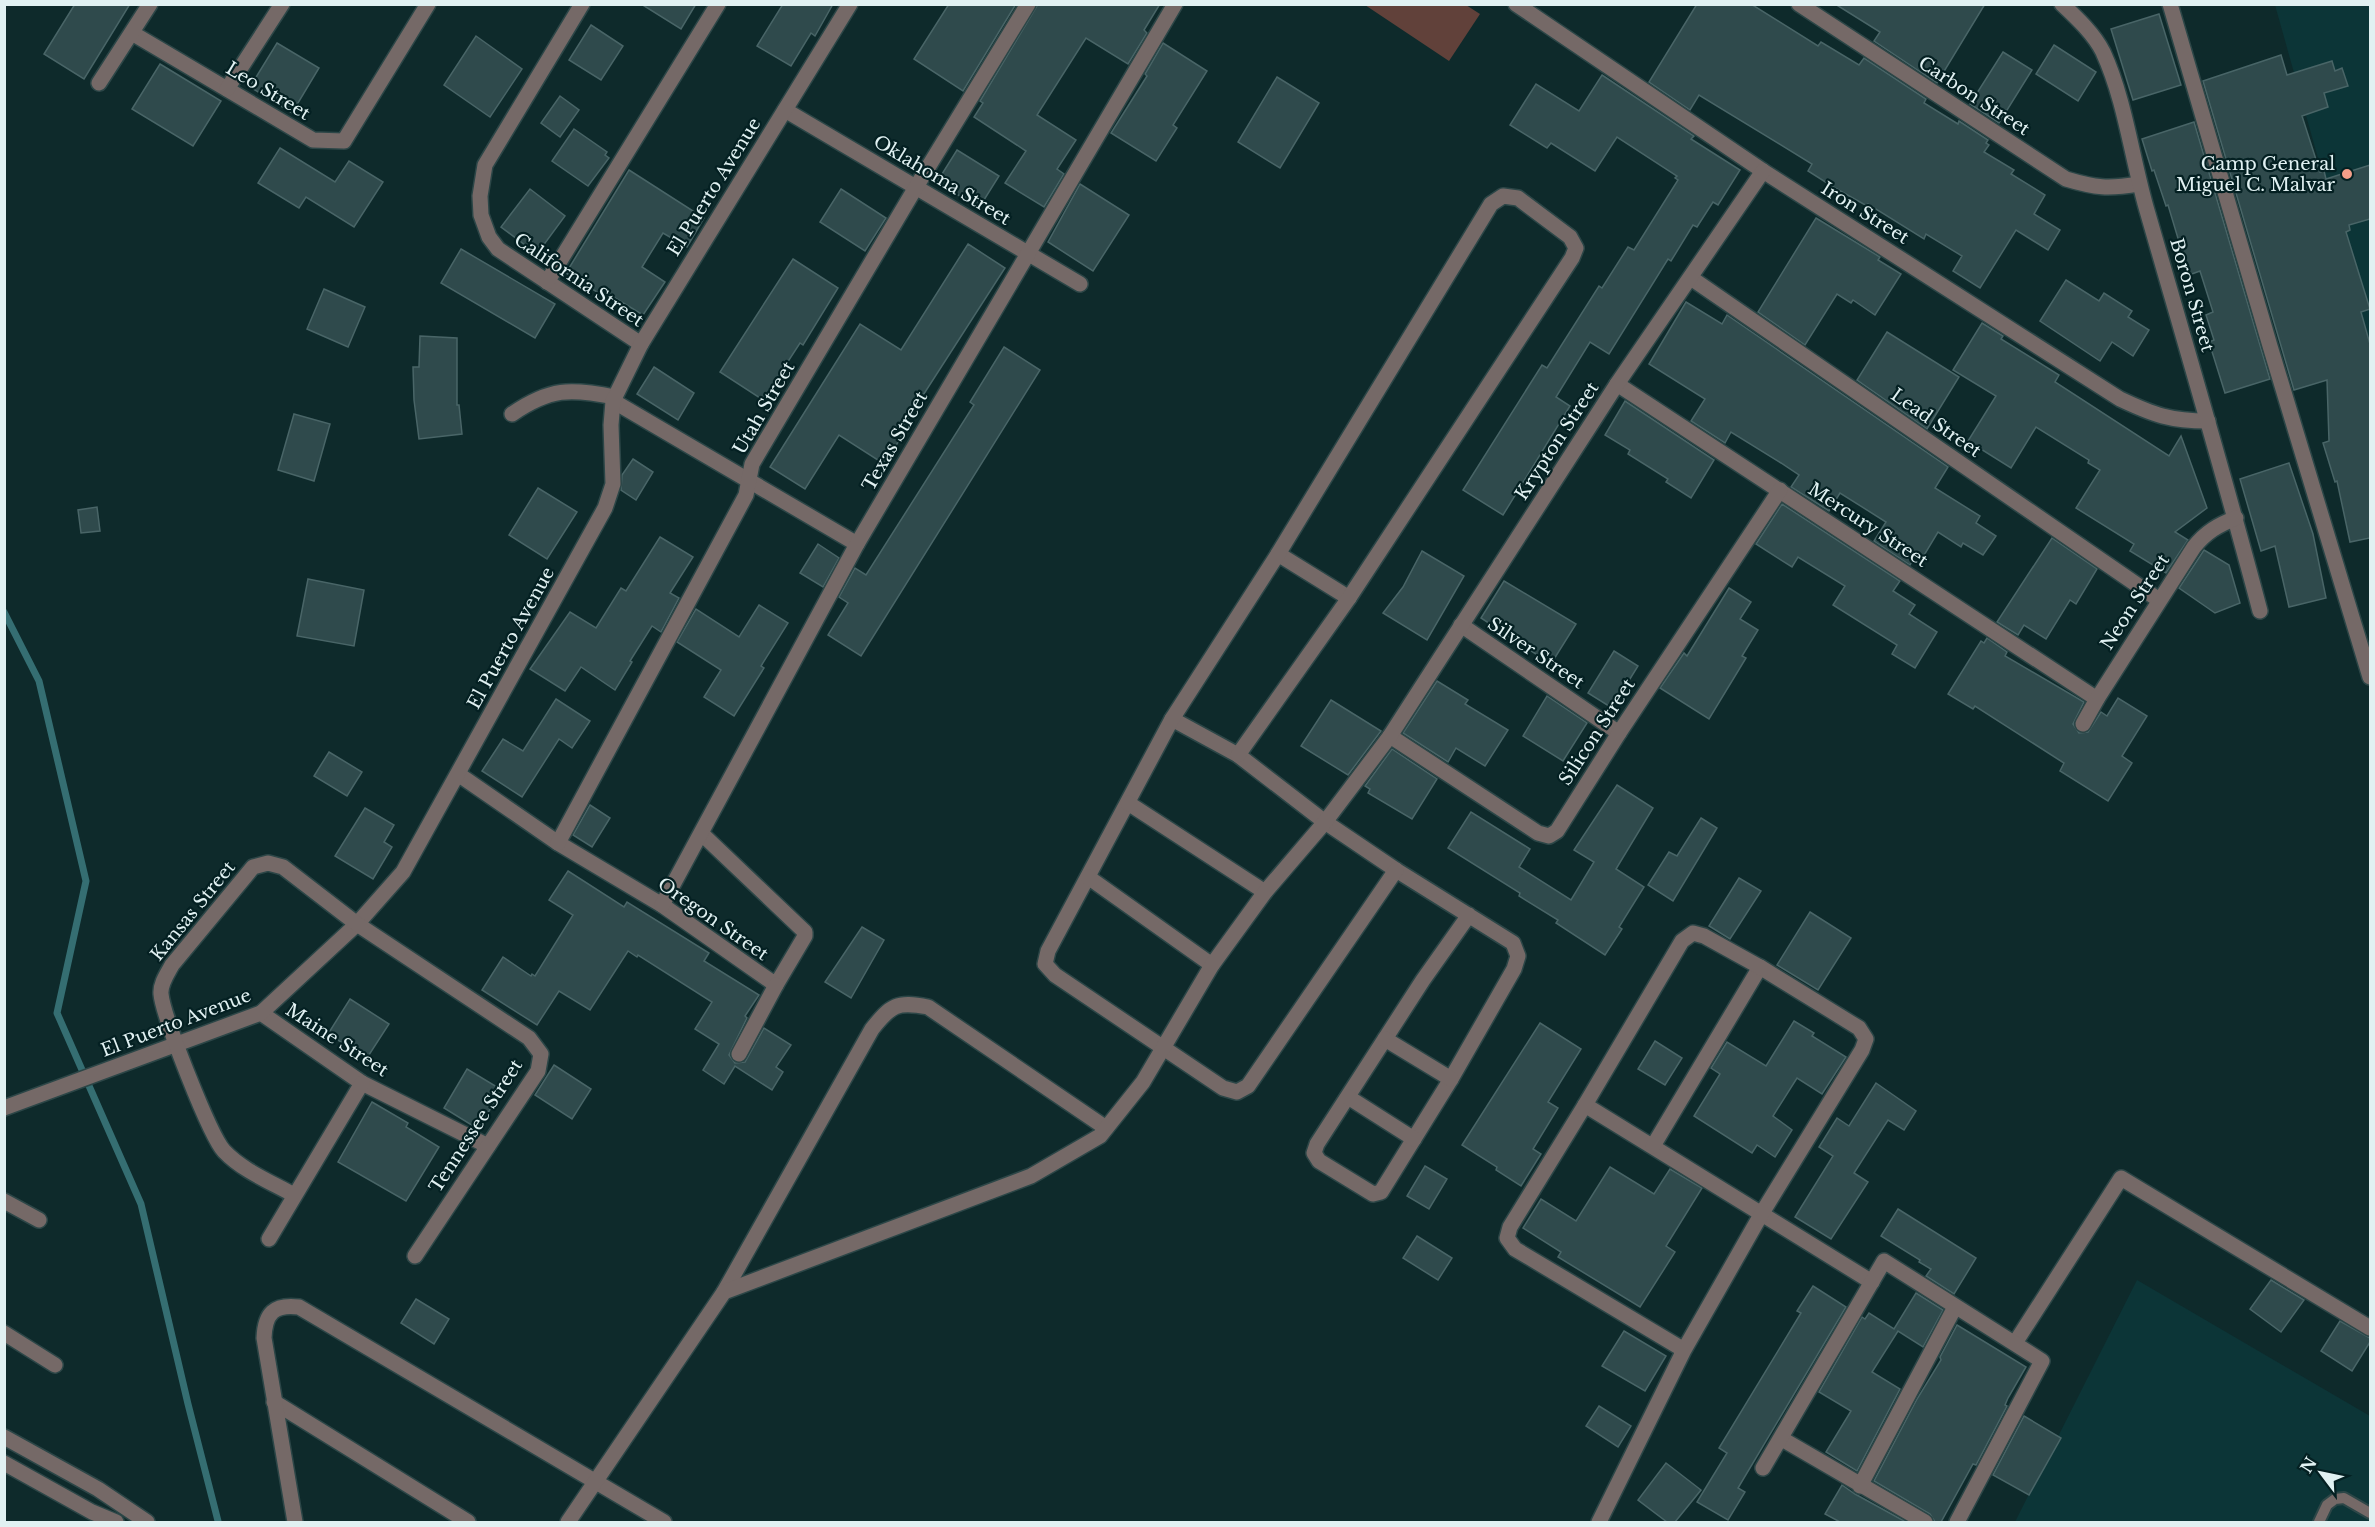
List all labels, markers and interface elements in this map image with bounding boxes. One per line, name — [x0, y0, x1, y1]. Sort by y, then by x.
street label: Carbon Street — [1914, 52, 2034, 140]
street label: Leo Street — [222, 57, 314, 125]
street label: El Puerto Avenue — [663, 114, 765, 260]
street label: Oklahoma Street — [869, 130, 1015, 230]
place label: Camp General Miguel C. Malvar — [2176, 153, 2335, 196]
marker: Camp General Miguel C. Malvar — [2340, 167, 2354, 181]
street label: Iron Street — [1817, 177, 1913, 249]
street label: California Street — [510, 228, 648, 332]
street label: Boron Street — [2165, 236, 2219, 355]
street label: Utah Street — [729, 358, 799, 458]
street label: Krypton Street — [1511, 378, 1604, 504]
street label: Lead Street — [1887, 384, 1985, 462]
street label: Texas Street — [858, 387, 932, 495]
street label: Mercury Street — [1804, 478, 1932, 572]
street label: Neon Street — [2096, 550, 2174, 654]
street label: El Puerto Avenue — [463, 563, 559, 713]
street label: Silver Street — [1483, 613, 1589, 693]
street label: Silicon Street — [1554, 674, 1640, 790]
street label: Kansas Street — [146, 857, 240, 965]
street label: Oregon Street — [653, 873, 773, 965]
street label: El Puerto Avenue — [98, 984, 254, 1062]
street label: Maine Street — [282, 999, 393, 1081]
street label: Tennessee Street — [425, 1055, 527, 1197]
north arrow — [2291, 1443, 2351, 1503]
text: N — [2296, 1453, 2321, 1477]

